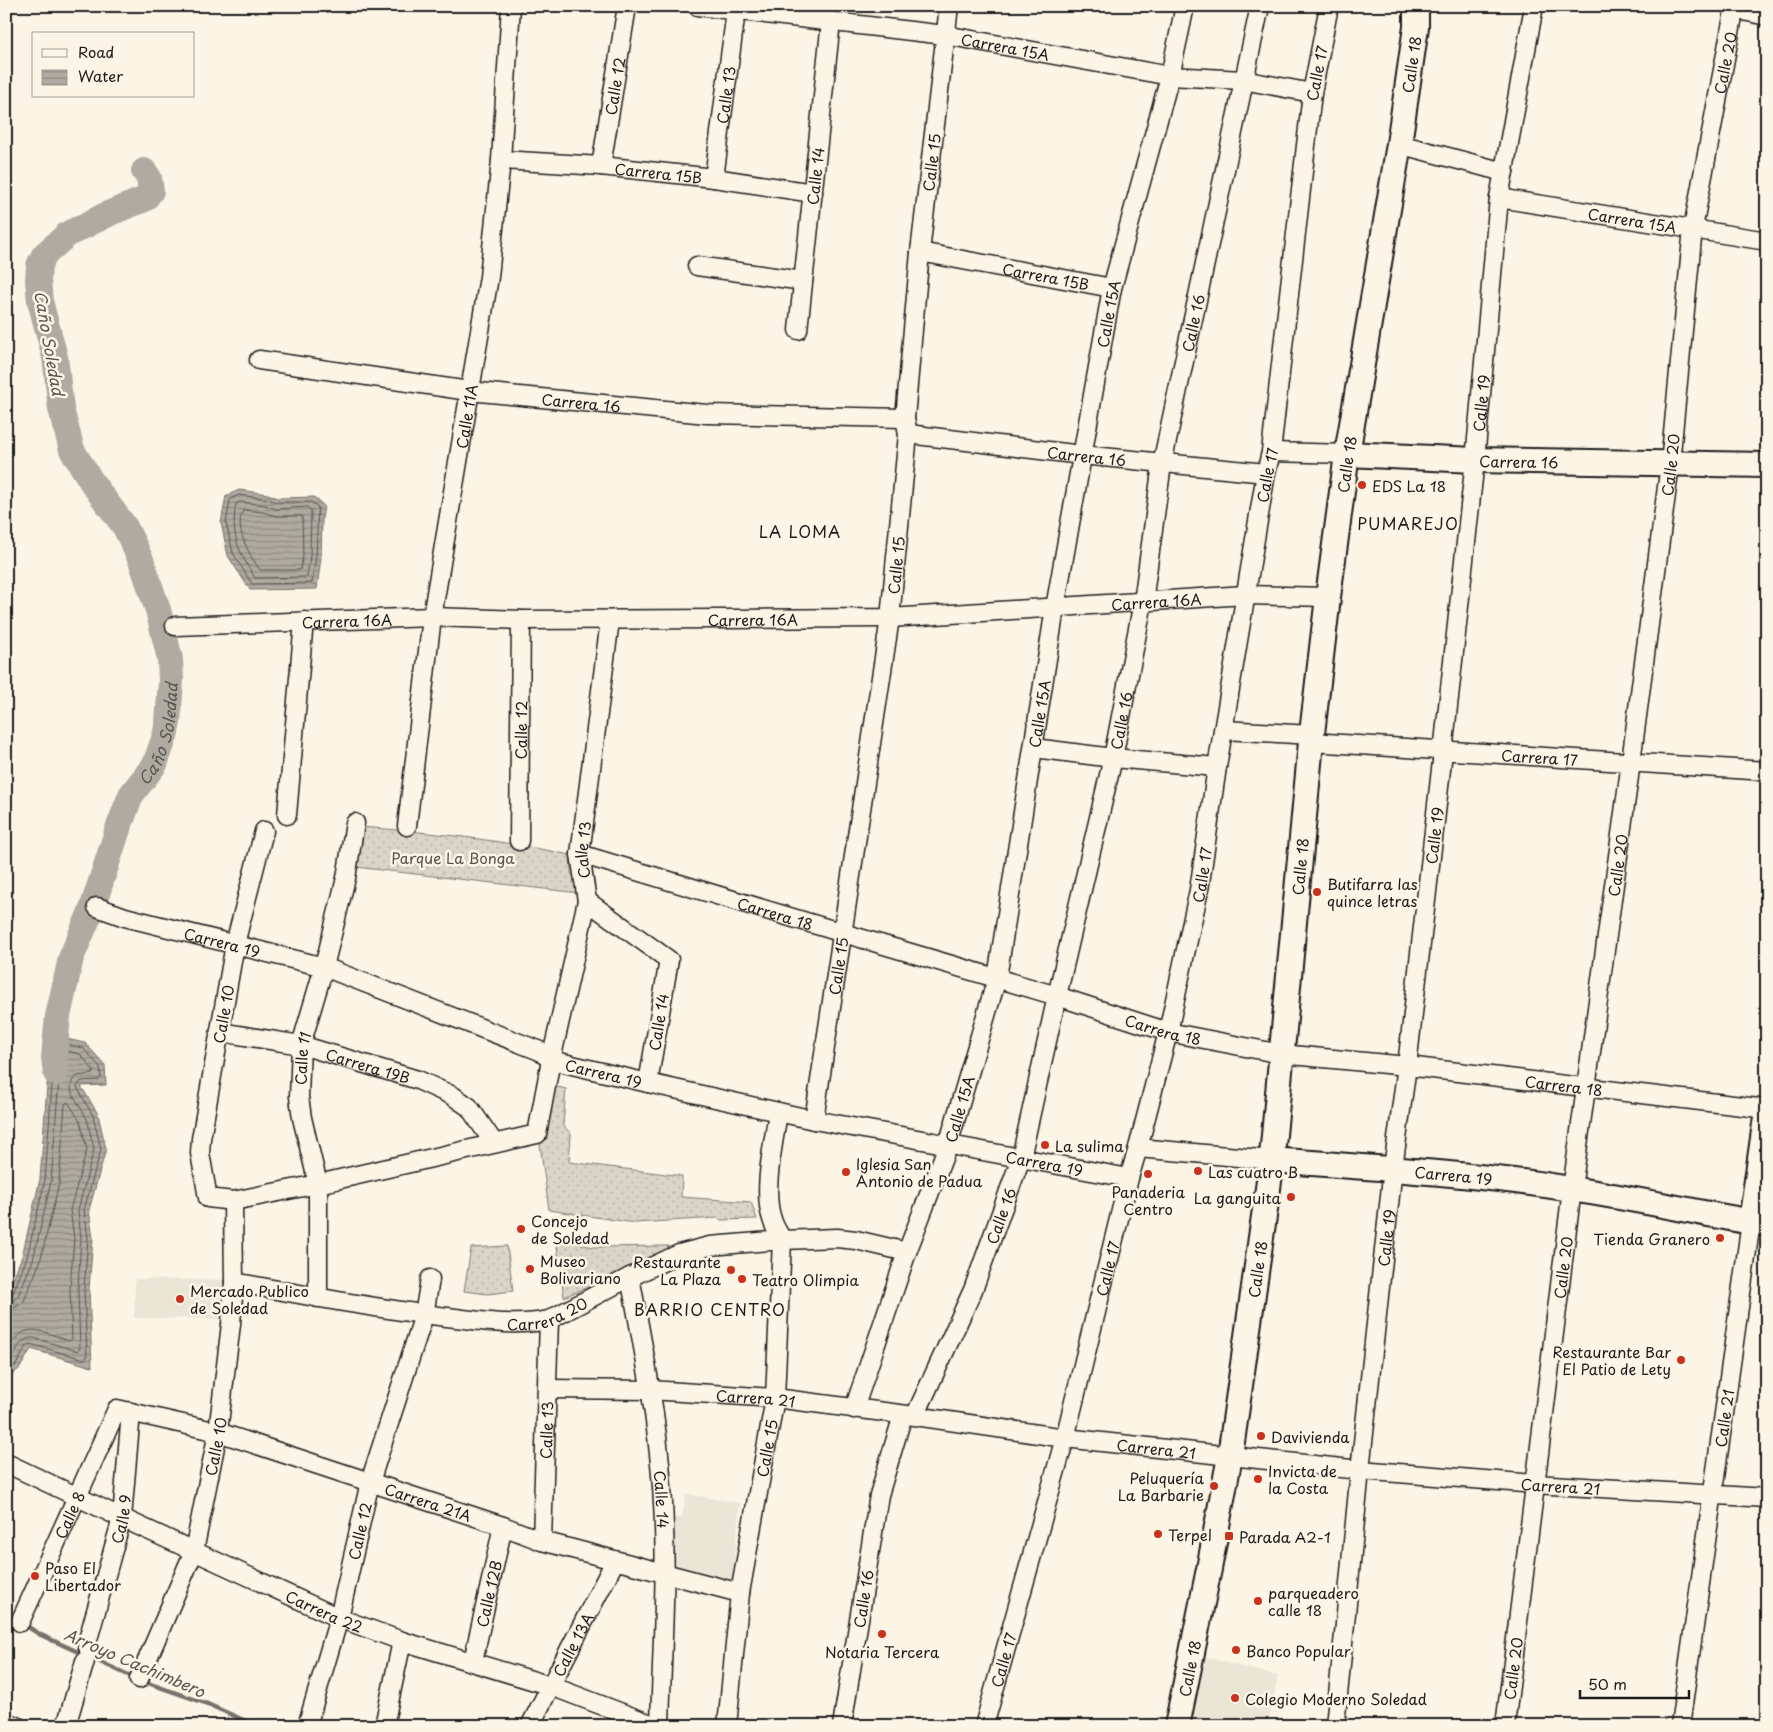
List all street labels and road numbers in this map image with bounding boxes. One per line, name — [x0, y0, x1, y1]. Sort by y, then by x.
street label: Carrera 15A — [959, 27, 1051, 65]
street label: Calle 20 — [1707, 30, 1741, 96]
street label: Calle 18 — [1395, 34, 1426, 94]
street label: Calle 17 — [1300, 43, 1333, 102]
street label: Calle 12 — [598, 55, 630, 117]
street label: Calle 13 — [710, 64, 740, 125]
street label: Calle 15 — [916, 132, 945, 192]
street label: Calle 14 — [800, 146, 829, 206]
street label: Carrera 15B — [614, 156, 703, 188]
street label: Carrera 15A — [1586, 201, 1678, 238]
street label: Carrera 15B — [1001, 256, 1091, 295]
street label: Calle 15A — [1090, 277, 1125, 349]
street label: Calle 16 — [1175, 292, 1210, 354]
street label: Calle 19 — [1466, 373, 1494, 433]
street label: Calle 11A — [449, 382, 482, 450]
street label: Carrera 16 — [541, 387, 622, 417]
street label: Calle 20 — [1654, 432, 1684, 497]
street label: Calle 18 — [1330, 434, 1361, 494]
street label: Carrera 16 — [1046, 439, 1127, 471]
street label: Calle 17 — [1250, 446, 1283, 504]
street label: Carrera 16 — [1479, 449, 1559, 473]
street label: Calle 15 — [881, 535, 909, 595]
street label: Carrera 16A — [1110, 586, 1202, 615]
street label: Carrera 16A — [301, 607, 392, 633]
street label: Carrera 16A — [708, 607, 798, 630]
street label: Calle 15A — [1022, 678, 1055, 749]
street label: Calle 16 — [1103, 689, 1137, 751]
street label: Calle 12 — [508, 701, 532, 759]
street label: Carrera 17 — [1501, 743, 1579, 770]
street label: Calle 19 — [1419, 806, 1448, 865]
street label: Calle 13 — [569, 819, 596, 880]
street label: Calle 20 — [1601, 833, 1632, 898]
street label: Calle 18 — [1285, 837, 1313, 896]
street label: Calle 17 — [1185, 845, 1217, 905]
street label: Carrera 18 — [735, 890, 816, 935]
street label: Carrera 19 — [182, 921, 263, 962]
street label: Calle 15 — [822, 935, 853, 996]
street label: Calle 10 — [207, 983, 239, 1045]
street label: Calle 14 — [642, 992, 674, 1052]
street label: Carrera 18 — [1122, 1007, 1203, 1050]
street label: Calle 11 — [288, 1029, 316, 1086]
street label: Carrera 19B — [323, 1042, 413, 1089]
street label: Carrera 19 — [563, 1052, 644, 1093]
street label: Carrera 18 — [1524, 1069, 1604, 1101]
street label: Calle 15A — [938, 1073, 979, 1145]
street label: Carrera 19 — [1004, 1144, 1085, 1181]
street label: Carrera 19 — [1414, 1159, 1494, 1190]
street label: Calle 16 — [979, 1184, 1021, 1247]
street label: Calle 19 — [1371, 1208, 1400, 1267]
street label: Calle 20 — [1547, 1235, 1577, 1300]
street label: Calle 17 — [1089, 1238, 1125, 1298]
street label: Calle 18 — [1241, 1239, 1272, 1299]
street label: Carrera 20 — [507, 1290, 591, 1335]
street label: Carrera 21 — [715, 1383, 797, 1412]
street label: Calle 21 — [1708, 1387, 1739, 1449]
street label: Calle 13 — [533, 1401, 558, 1459]
street label: Calle 10 — [198, 1416, 231, 1478]
street label: Calle 15 — [750, 1417, 783, 1479]
street label: Carrera 21 — [1116, 1432, 1197, 1464]
street label: Calle 14 — [649, 1470, 676, 1529]
street label: Carrera 21 — [1520, 1471, 1601, 1499]
street label: Carrera 21A — [382, 1476, 475, 1526]
street label: Calle 8 — [48, 1487, 90, 1542]
street label: Calle 9 — [104, 1493, 135, 1546]
street label: Calle 12 — [341, 1500, 377, 1562]
street label: Calle 12B — [469, 1558, 507, 1629]
street label: Calle 16 — [846, 1568, 878, 1629]
street label: Carrera 22 — [282, 1584, 366, 1637]
street label: Calle 13A — [546, 1608, 598, 1680]
street label: Calle 17 — [984, 1629, 1021, 1690]
street label: Calle 20 — [1497, 1636, 1527, 1701]
street label: Calle 18 — [1172, 1638, 1206, 1699]

